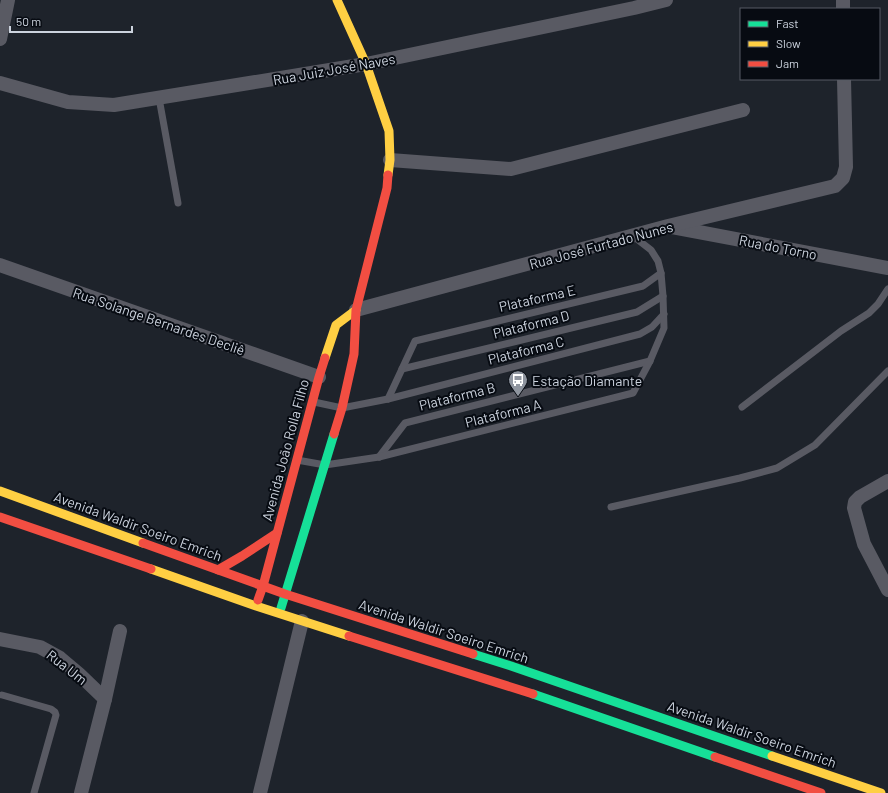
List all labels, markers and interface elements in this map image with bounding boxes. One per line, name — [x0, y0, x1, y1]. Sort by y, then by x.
scale bar — [10, 8, 132, 34]
legend — [740, 8, 880, 80]
text: 50 m — [16, 14, 41, 28]
text: Fast — [776, 16, 799, 30]
text: Slow — [776, 36, 801, 50]
street label: Rua Juiz José Naves — [271, 50, 397, 88]
text: Jam — [776, 56, 799, 70]
street label: Rua José Furtado Nunes — [527, 218, 675, 272]
street label: Rua do Torno — [738, 231, 818, 263]
street label: Plataforma E — [497, 281, 577, 315]
street label: Rua Solange Bernardes Decliê — [71, 284, 247, 358]
street label: Plataforma D — [491, 306, 571, 342]
street label: Plataforma C — [486, 332, 566, 368]
bus stop icon: Estação Diamante — [507, 369, 529, 397]
place label: Estação Diamante — [532, 372, 642, 389]
street label: Avenida João Rolla Filho — [258, 377, 312, 523]
street label: Plataforma B — [417, 378, 497, 414]
street label: Plataforma A — [463, 395, 543, 431]
street label: Avenida Waldir Soeiro Emrich — [52, 488, 224, 564]
street label: Avenida Waldir Soeiro Emrich — [357, 595, 531, 667]
street label: Rua Um — [43, 646, 91, 688]
street label: Avenida Waldir Soeiro Emrich — [665, 697, 839, 771]

